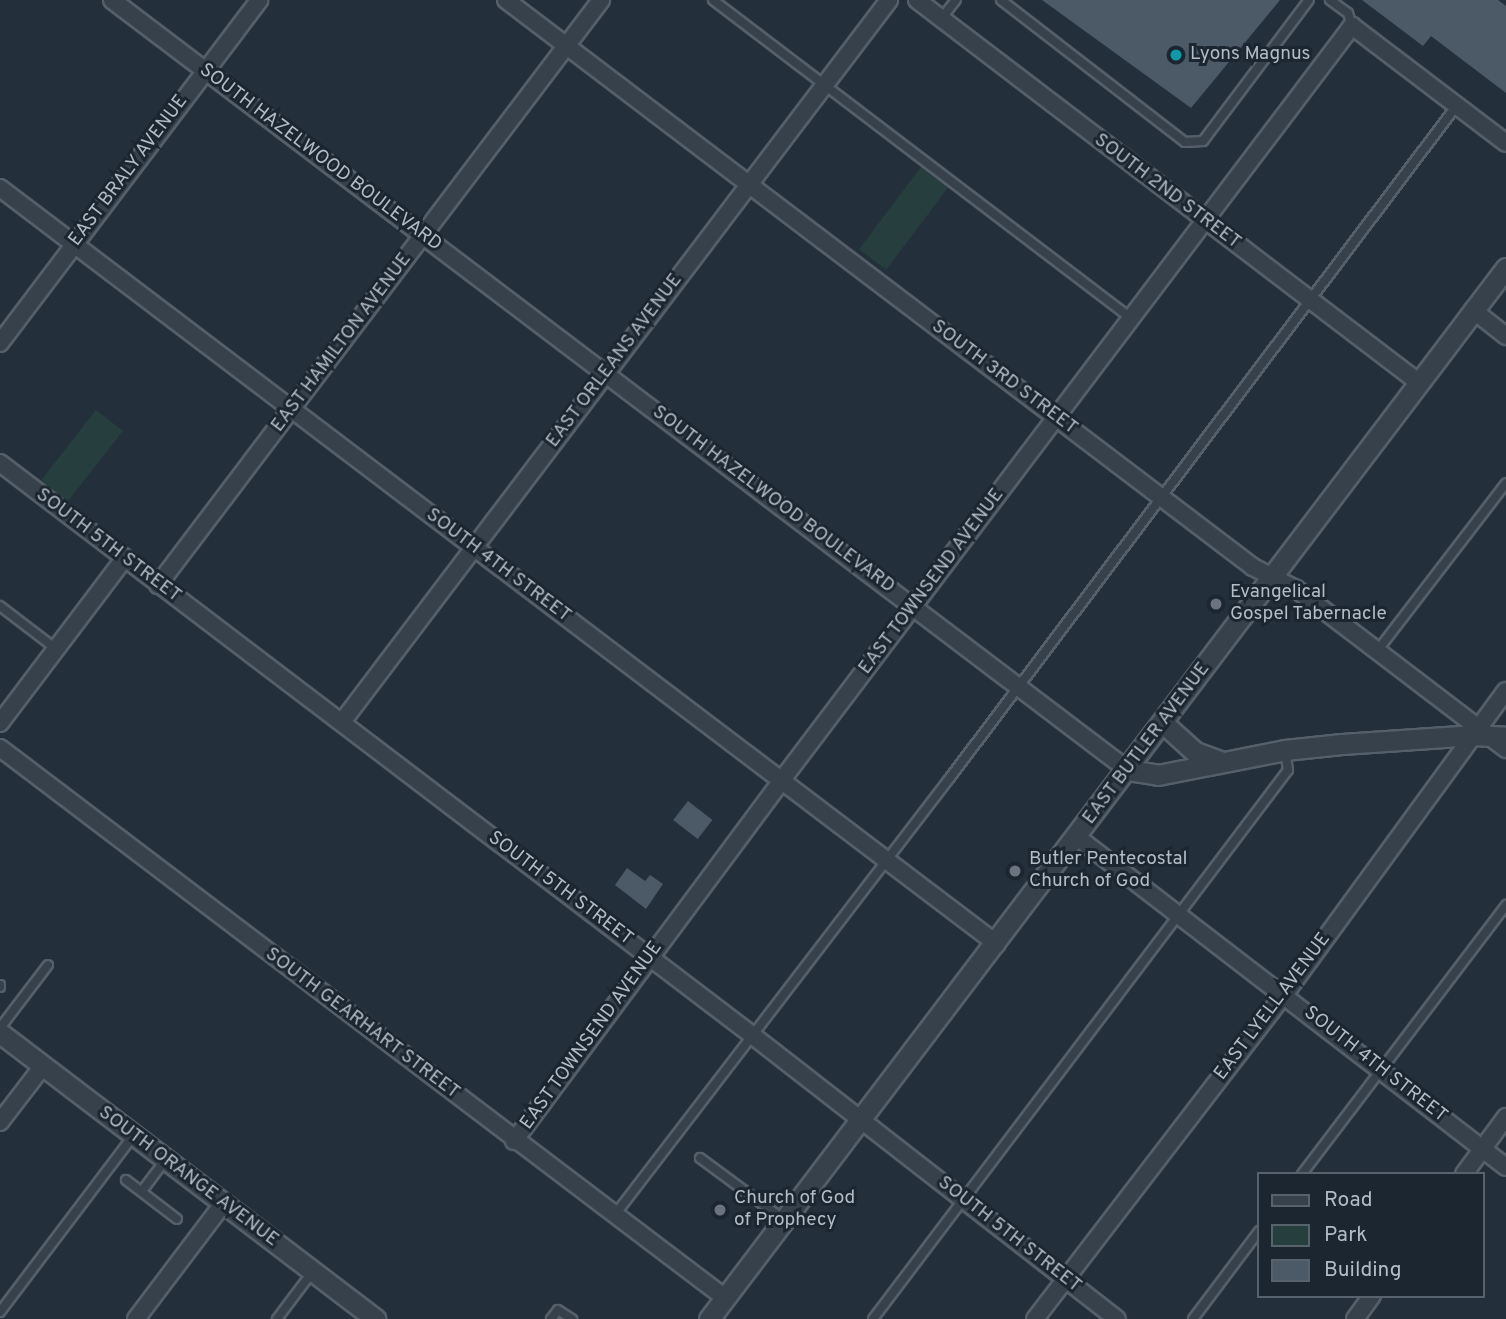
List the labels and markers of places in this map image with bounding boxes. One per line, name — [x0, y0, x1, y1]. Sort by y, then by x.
place label: Lyons Magnus — [1190, 44, 1311, 66]
marker: Lyons Magnus — [1168, 47, 1184, 63]
place label: Evangelical Gospel Tabernacle — [1230, 582, 1387, 626]
marker: Evangelical Gospel Tabernacle — [1208, 596, 1224, 612]
place label: Butler Pentecostal Church of God — [1029, 849, 1187, 893]
marker: Butler Pentecostal Church of God — [1007, 863, 1023, 879]
place label: Church of God of Prophecy — [734, 1188, 855, 1232]
marker: Church of God of Prophecy — [712, 1202, 728, 1218]

